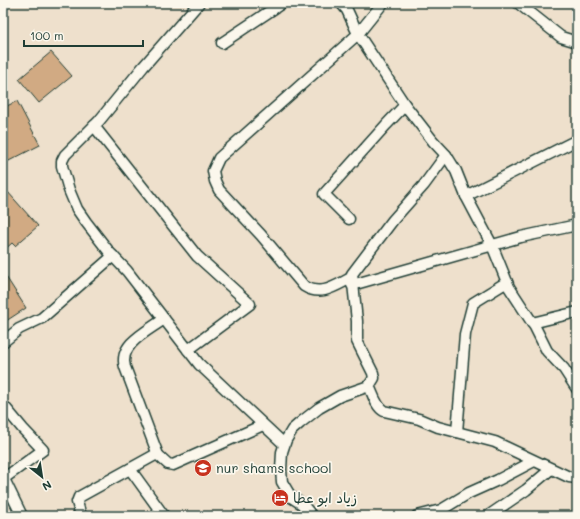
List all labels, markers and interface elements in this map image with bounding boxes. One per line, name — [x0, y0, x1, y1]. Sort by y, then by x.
scale bar — [24, 22, 143, 48]
text: 100 m — [30, 27, 64, 43]
north arrow — [22, 457, 62, 497]
school or university icon: nur shams school — [193, 458, 213, 478]
place label: nur shams school — [216, 458, 332, 477]
text: N — [40, 478, 55, 495]
hotel icon: زياد ابو عطا — [270, 488, 290, 508]
place label: زياد ابو عطا — [293, 488, 357, 507]

